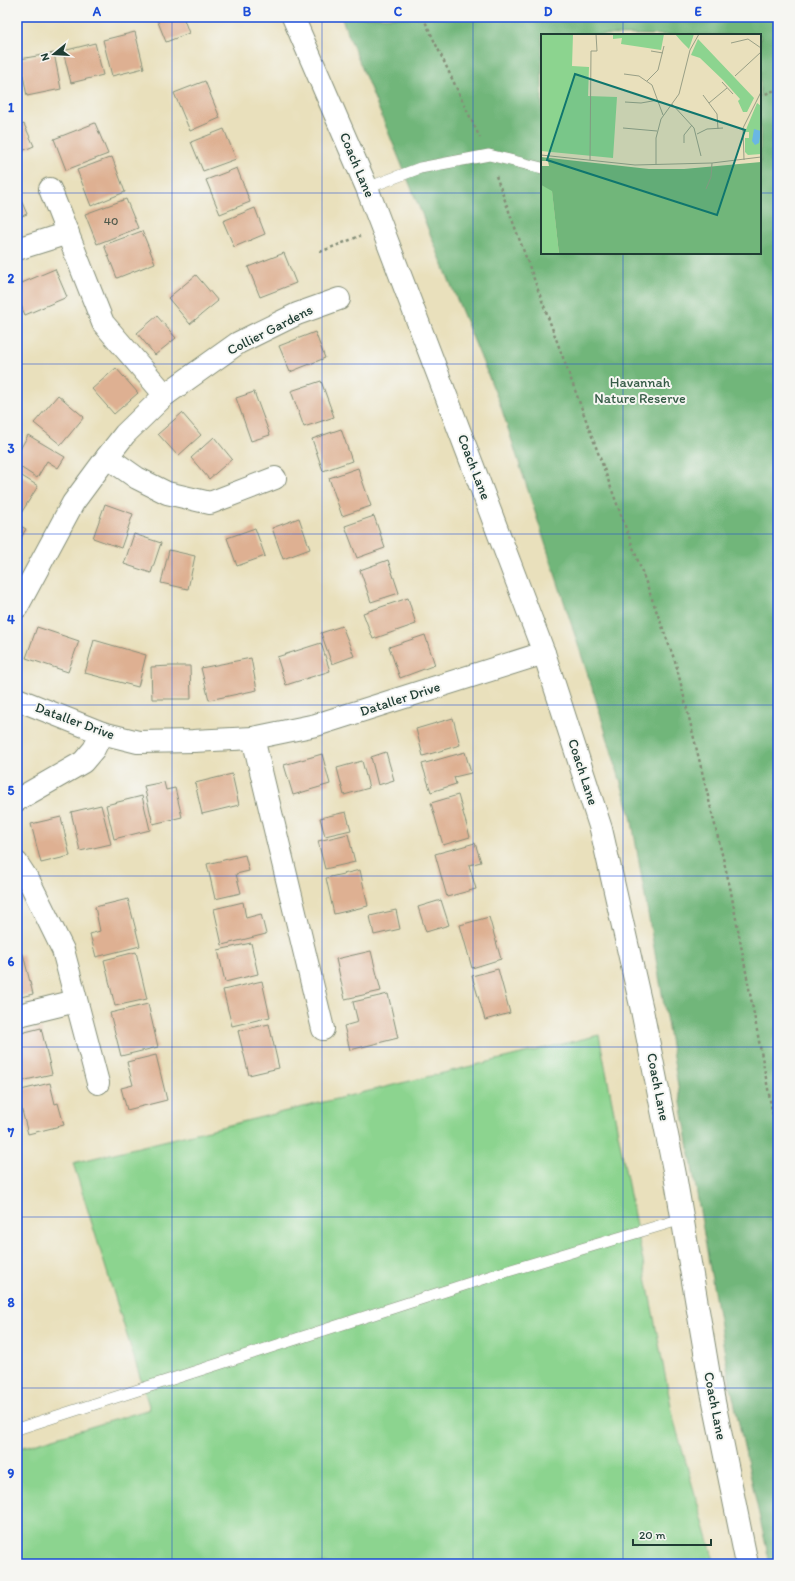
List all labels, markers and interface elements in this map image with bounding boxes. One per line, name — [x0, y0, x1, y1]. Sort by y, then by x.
text: A — [92, 4, 102, 19]
text: B — [243, 4, 252, 19]
text: C — [394, 4, 403, 19]
text: D — [544, 4, 553, 19]
text: E — [694, 4, 702, 19]
north arrow — [34, 34, 74, 74]
inset map — [541, 34, 761, 254]
text: N — [38, 51, 52, 62]
text: 1 — [8, 100, 14, 115]
street label: Coach Lane — [336, 130, 378, 200]
house number: 40 — [104, 214, 118, 228]
text: 2 — [8, 271, 15, 286]
street label: Collier Gardens — [224, 301, 316, 359]
park label: Havannah Nature Reserve — [594, 374, 686, 407]
street label: Coach Lane — [454, 432, 494, 502]
text: 3 — [7, 441, 15, 456]
text: 4 — [7, 612, 15, 627]
street label: Dataller Drive — [358, 678, 443, 720]
street label: Dataller Drive — [33, 699, 117, 743]
street label: Coach Lane — [564, 737, 602, 808]
text: 5 — [8, 783, 15, 798]
text: 6 — [8, 954, 15, 969]
street label: Coach Lane — [643, 1052, 673, 1123]
text: 7 — [7, 1125, 15, 1140]
text: 8 — [7, 1295, 15, 1310]
street label: Coach Lane — [700, 1371, 730, 1442]
text: 9 — [8, 1466, 15, 1481]
scale bar — [633, 1521, 711, 1547]
text: 20 m — [639, 1528, 666, 1542]

